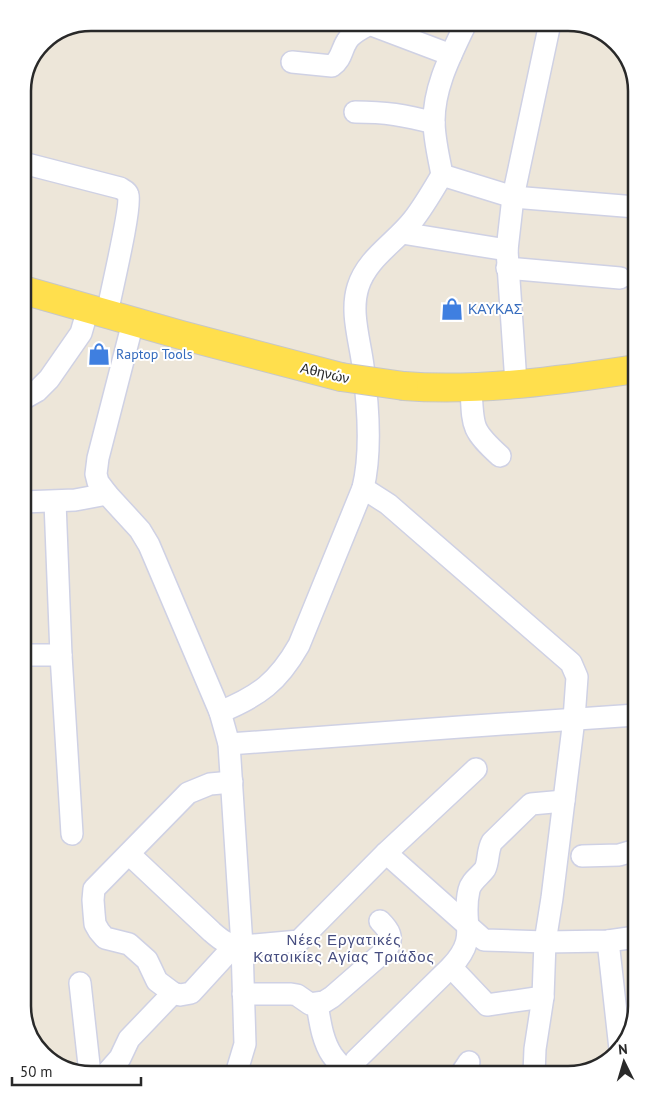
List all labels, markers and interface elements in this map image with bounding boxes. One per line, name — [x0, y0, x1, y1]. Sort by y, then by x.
shop icon: ΚΑΥΚΑΣ — [439, 296, 465, 322]
place label: ΚΑΥΚΑΣ — [468, 300, 523, 318]
shop icon: Raptop Tools — [86, 341, 112, 367]
place label: Raptop Tools — [116, 345, 193, 363]
street label: Αθηνών — [299, 359, 351, 387]
district label: Νέες Εργατικές Κατοικίες Αγίας Τριάδος — [253, 930, 435, 966]
north arrow — [599, 1037, 649, 1087]
text: N — [617, 1040, 628, 1058]
scale bar — [12, 1054, 141, 1086]
text: 50 m — [20, 1062, 53, 1081]

